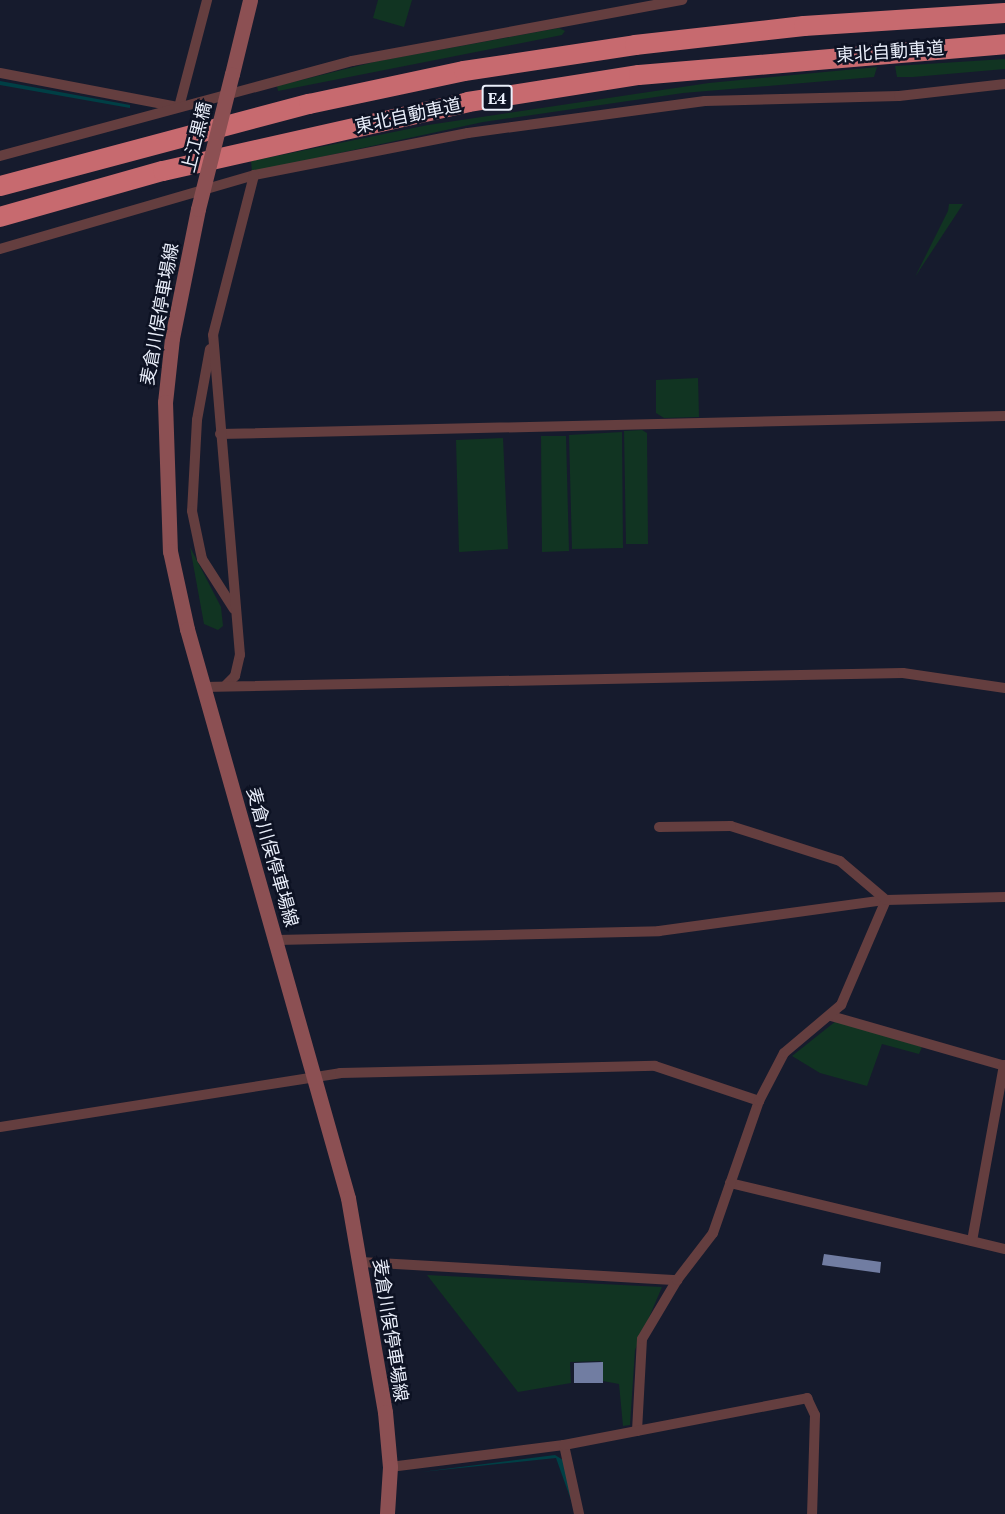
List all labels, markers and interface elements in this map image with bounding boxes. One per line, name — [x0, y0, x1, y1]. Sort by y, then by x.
street label: 東北自動車道 — [835, 36, 945, 66]
road number: E4 — [480, 85, 514, 111]
street label: 東北自動車道 — [353, 93, 463, 137]
street label: 上江黒橋 — [177, 99, 215, 175]
street label: 麦倉川俣停車場線 — [136, 241, 182, 387]
street label: 麦倉川俣停車場線 — [243, 785, 303, 929]
street label: 麦倉川俣停車場線 — [369, 1257, 413, 1403]

